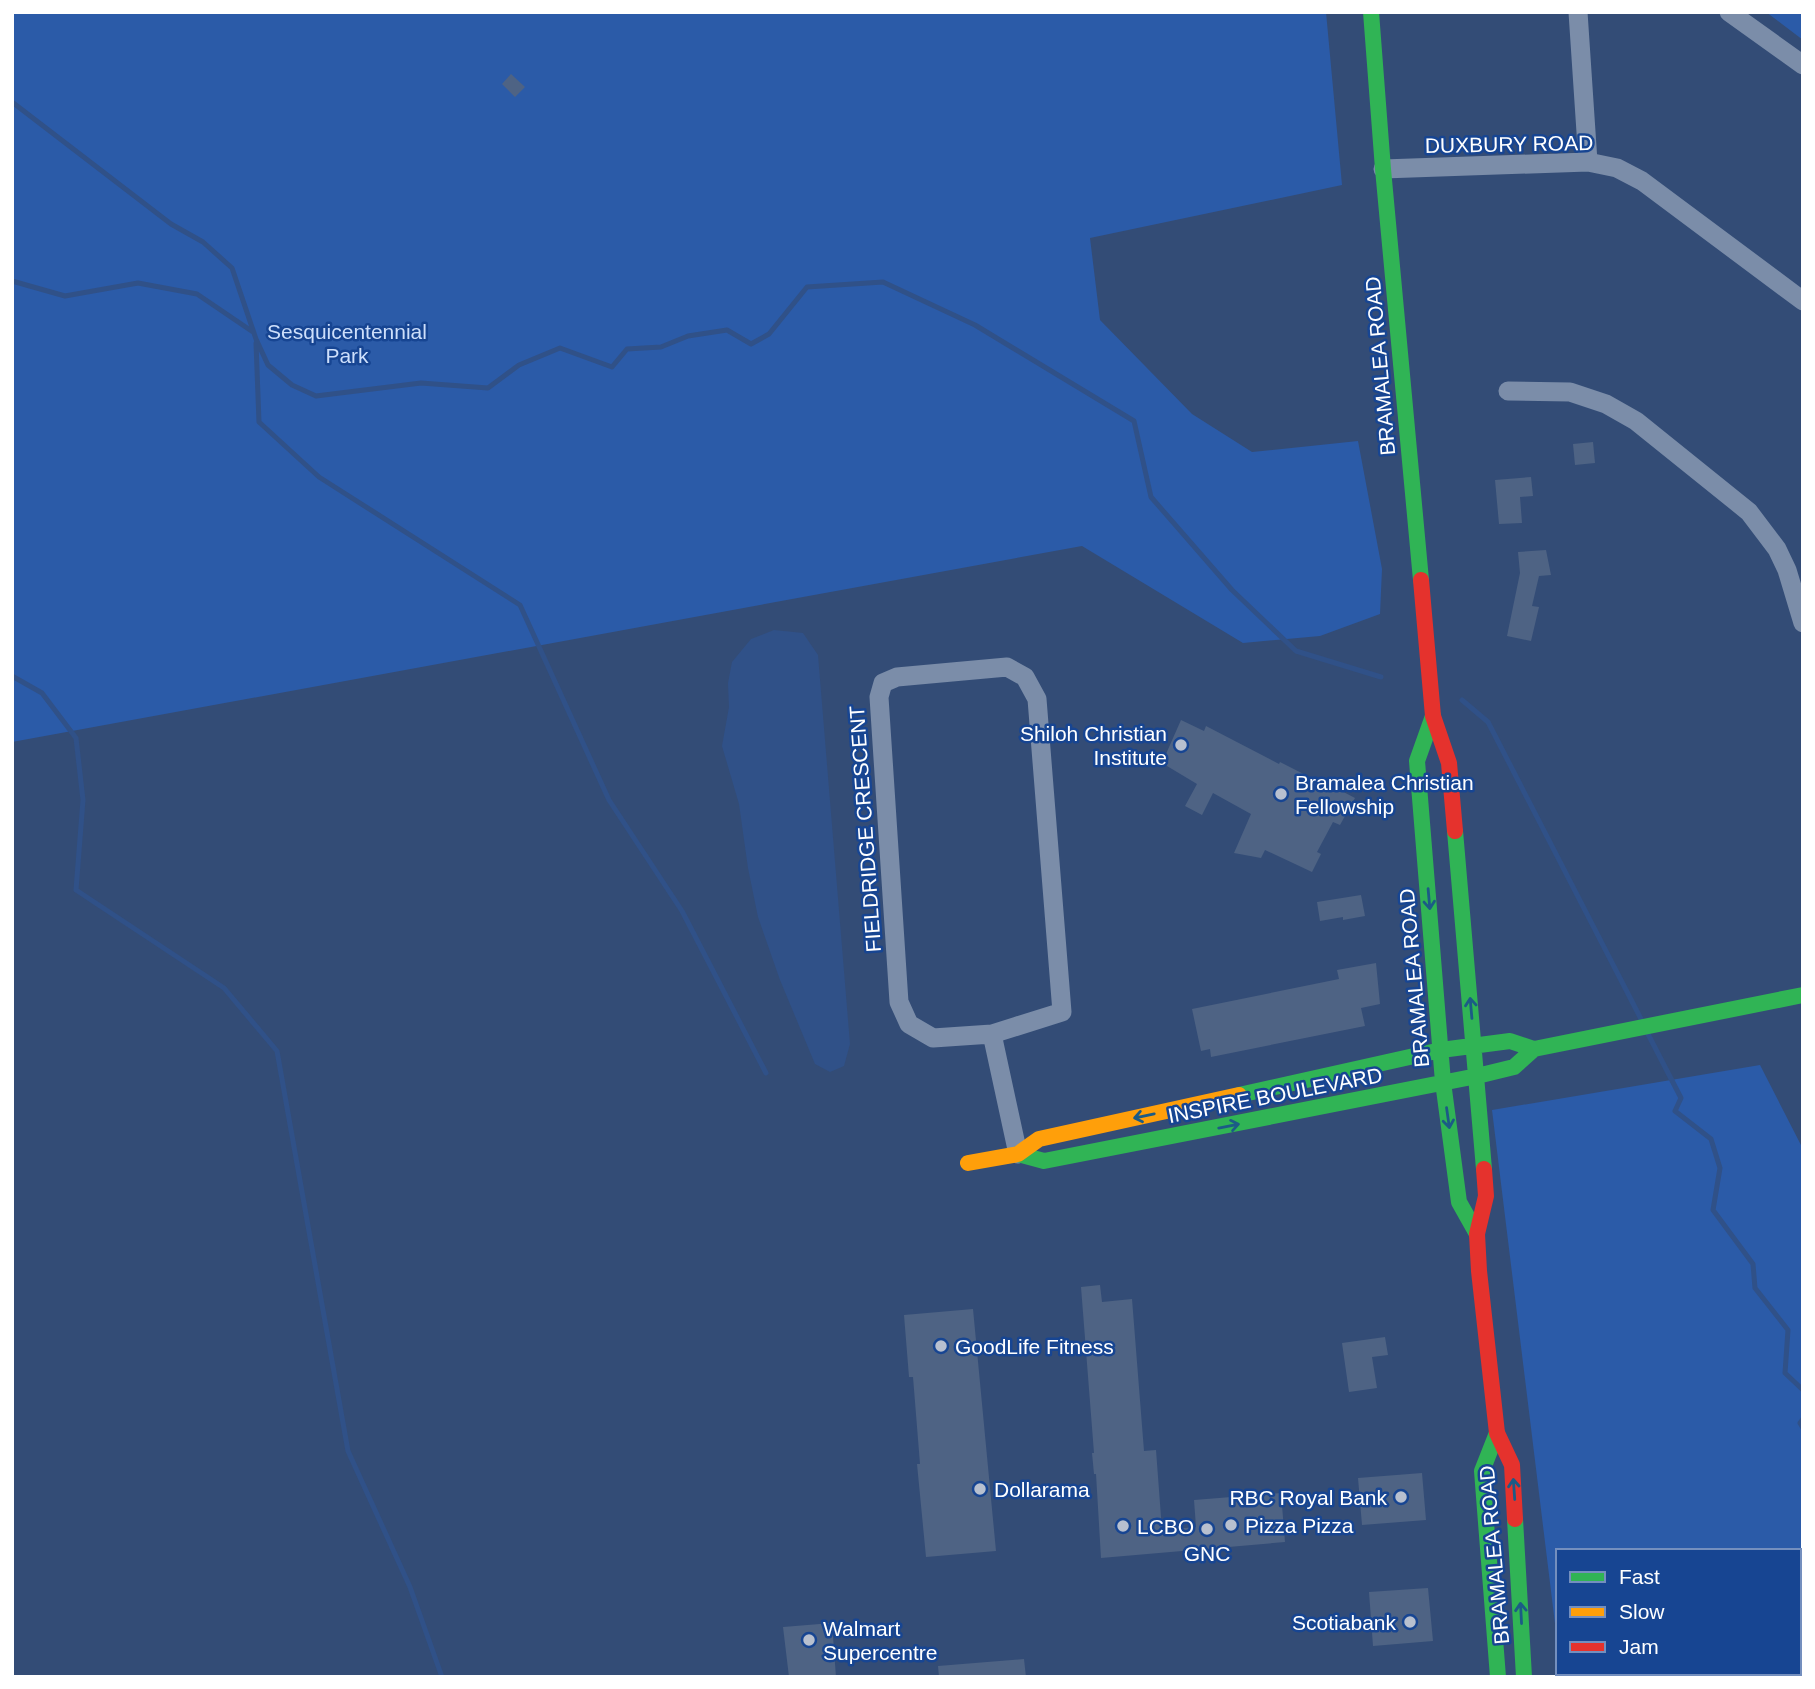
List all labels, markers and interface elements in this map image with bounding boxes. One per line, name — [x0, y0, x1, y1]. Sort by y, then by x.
street label: DUXBURY ROAD — [1425, 131, 1593, 157]
street label: BRAMALEA ROAD — [1361, 275, 1399, 457]
park label: Sesquicentennial Park — [267, 320, 427, 367]
street label: FIELDRIDGE CRESCENT — [845, 705, 885, 953]
place label: Shiloh Christian Institute — [1020, 722, 1167, 769]
marker: Shiloh Christian Institute — [1173, 737, 1189, 753]
place label: Bramalea Christian Fellowship — [1295, 771, 1474, 818]
marker: Bramalea Christian Fellowship — [1273, 786, 1289, 802]
street label: BRAMALEA ROAD — [1395, 887, 1433, 1069]
one-way arrow — [1423, 888, 1436, 910]
one-way arrow — [1464, 997, 1477, 1020]
street label: INSPIRE BOULEVARD — [1166, 1063, 1384, 1127]
one-way arrow — [1441, 1106, 1454, 1128]
one-way arrow — [1133, 1109, 1156, 1123]
one-way arrow — [1217, 1118, 1240, 1132]
place label: GoodLife Fitness — [955, 1335, 1114, 1358]
marker: GoodLife Fitness — [933, 1338, 949, 1354]
street label: BRAMALEA ROAD — [1475, 1464, 1513, 1646]
place label: Dollarama — [994, 1478, 1090, 1501]
one-way arrow — [1507, 1478, 1520, 1501]
marker: Dollarama — [972, 1481, 988, 1497]
place label: RBC Royal Bank — [1229, 1486, 1387, 1509]
marker: RBC Royal Bank — [1393, 1489, 1409, 1505]
place label: Pizza Pizza — [1245, 1514, 1354, 1537]
place label: LCBO — [1137, 1515, 1194, 1538]
marker: Pizza Pizza — [1223, 1517, 1239, 1533]
marker: LCBO — [1115, 1518, 1131, 1534]
marker: GNC — [1199, 1521, 1215, 1537]
place label: GNC — [1184, 1542, 1230, 1565]
legend — [1556, 1549, 1801, 1675]
text: Fast — [1619, 1565, 1660, 1588]
text: Slow — [1619, 1600, 1665, 1623]
one-way arrow — [1514, 1603, 1527, 1625]
place label: Scotiabank — [1292, 1611, 1396, 1634]
marker: Scotiabank — [1402, 1614, 1418, 1630]
place label: Walmart Supercentre — [823, 1617, 937, 1664]
marker: Walmart Supercentre — [801, 1632, 817, 1648]
text: Jam — [1619, 1635, 1659, 1658]

